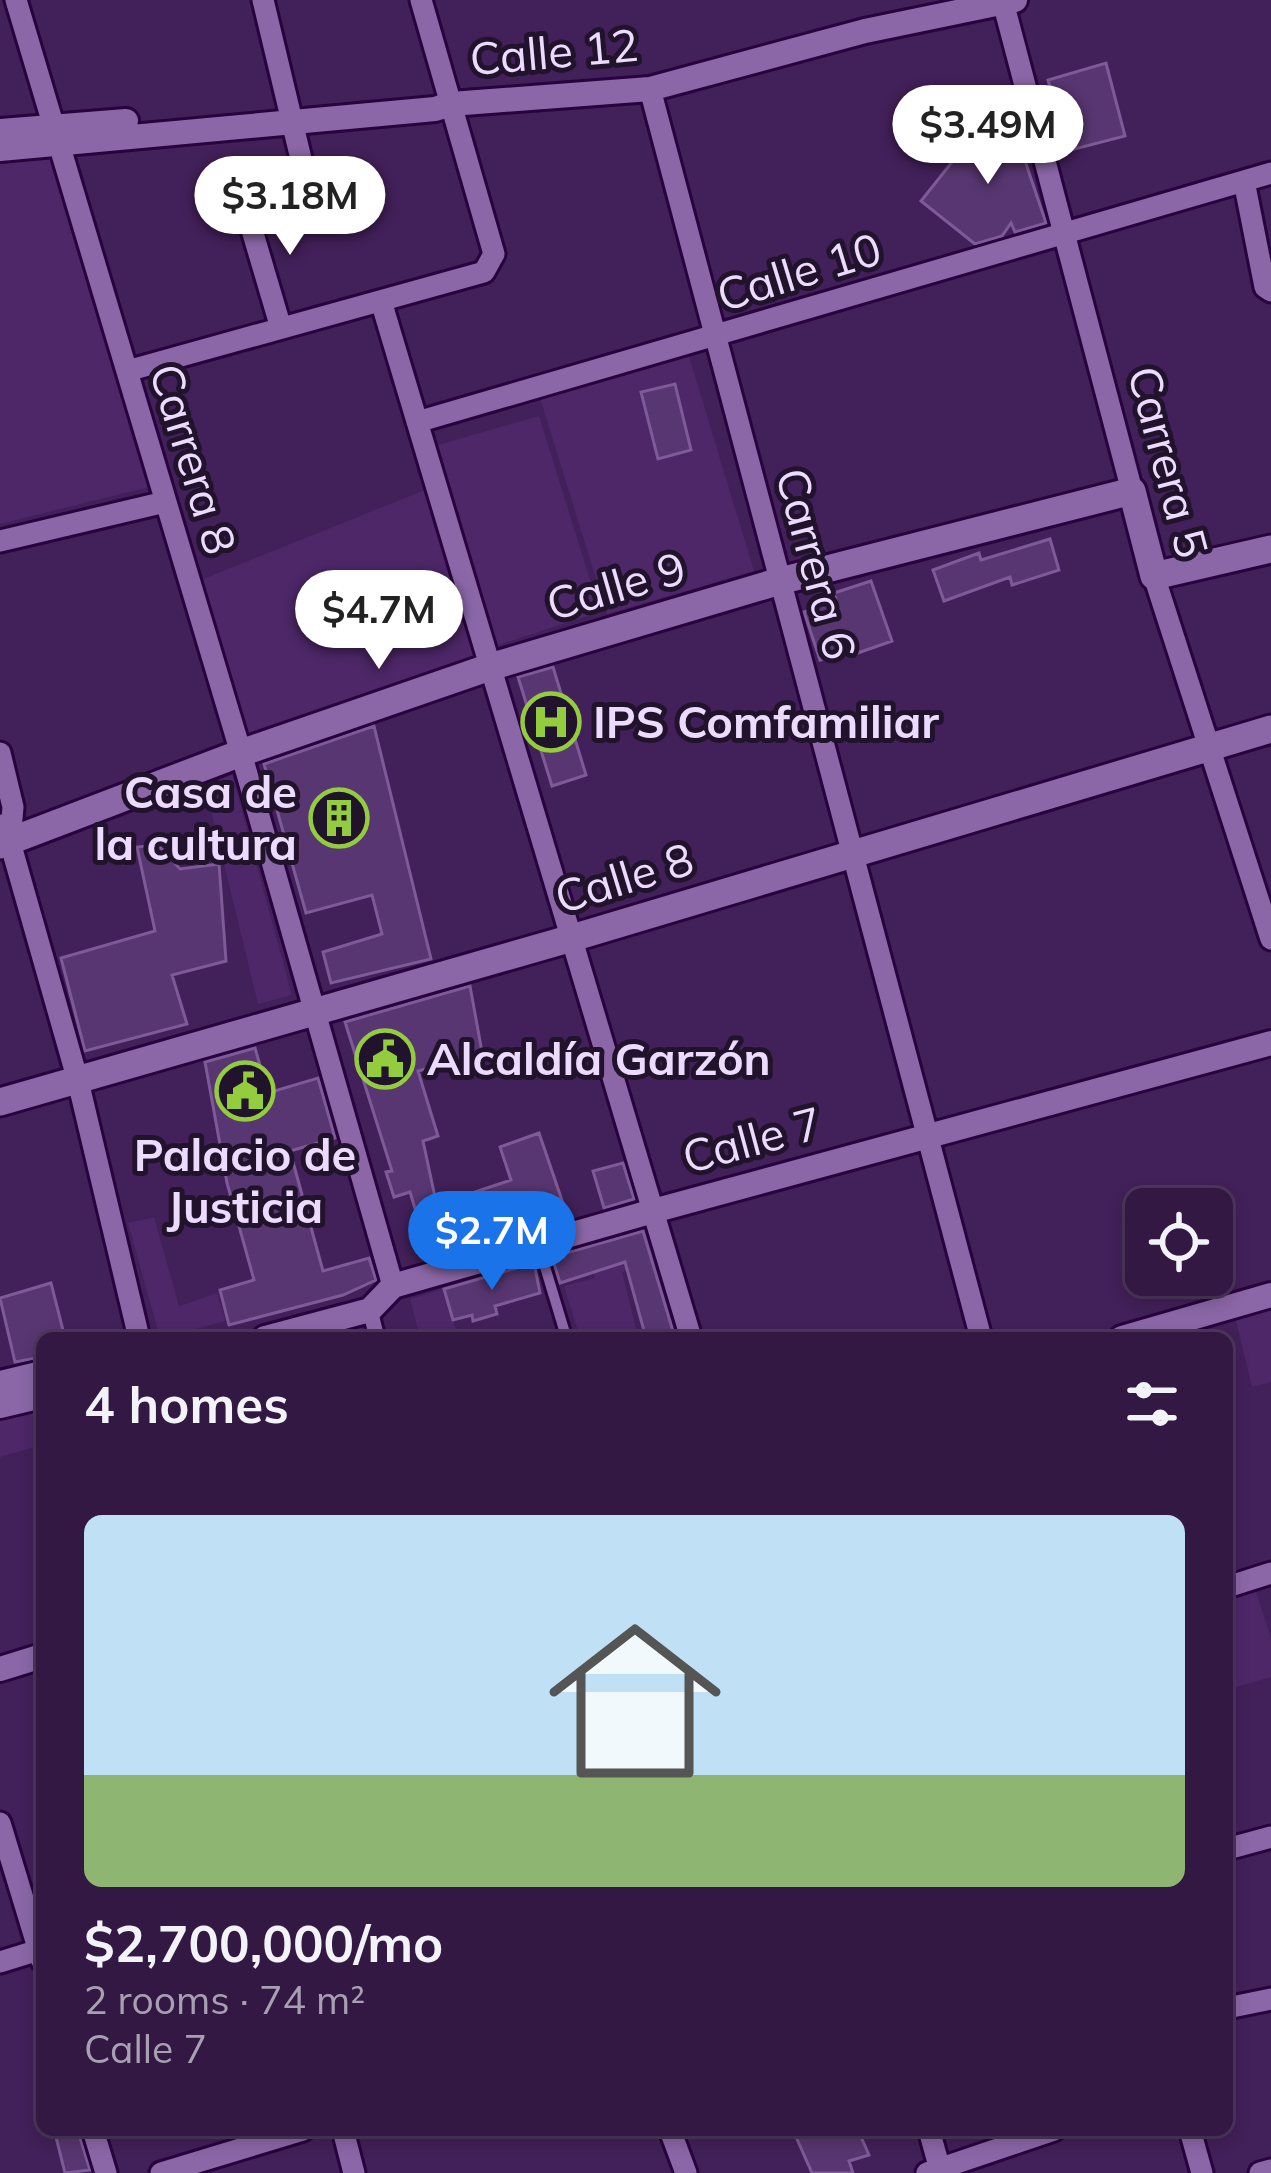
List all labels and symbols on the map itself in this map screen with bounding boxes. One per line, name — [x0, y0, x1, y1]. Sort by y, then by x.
street label: Calle 12 — [467, 16, 640, 86]
pin: $3.49M — [890, 85, 1086, 187]
pin: $3.18M — [192, 156, 388, 258]
street label: Calle 10 — [710, 220, 888, 322]
street label: Carrera 8 — [139, 357, 249, 560]
street label: Carrera 5 — [1117, 360, 1221, 564]
street label: Carrera 6 — [765, 462, 869, 666]
street label: Calle 9 — [540, 539, 692, 631]
pin: $4.7M — [295, 570, 463, 672]
hospital icon: IPS Comfamiliar — [520, 691, 582, 753]
place label: IPS Comfamiliar — [593, 693, 939, 749]
place label: Casa de la cultura — [95, 763, 297, 871]
building icon: Casa de la cultura — [308, 787, 370, 849]
street label: Calle 8 — [548, 830, 700, 925]
public building icon: Alcaldía Garzón — [354, 1028, 416, 1090]
place label: Alcaldía Garzón — [427, 1030, 771, 1086]
public building icon: Palacio de Justicia — [214, 1060, 276, 1122]
street label: Calle 7 — [676, 1094, 827, 1184]
place label: Palacio de Justicia — [134, 1126, 356, 1234]
pin: $2.7M — [408, 1191, 576, 1293]

